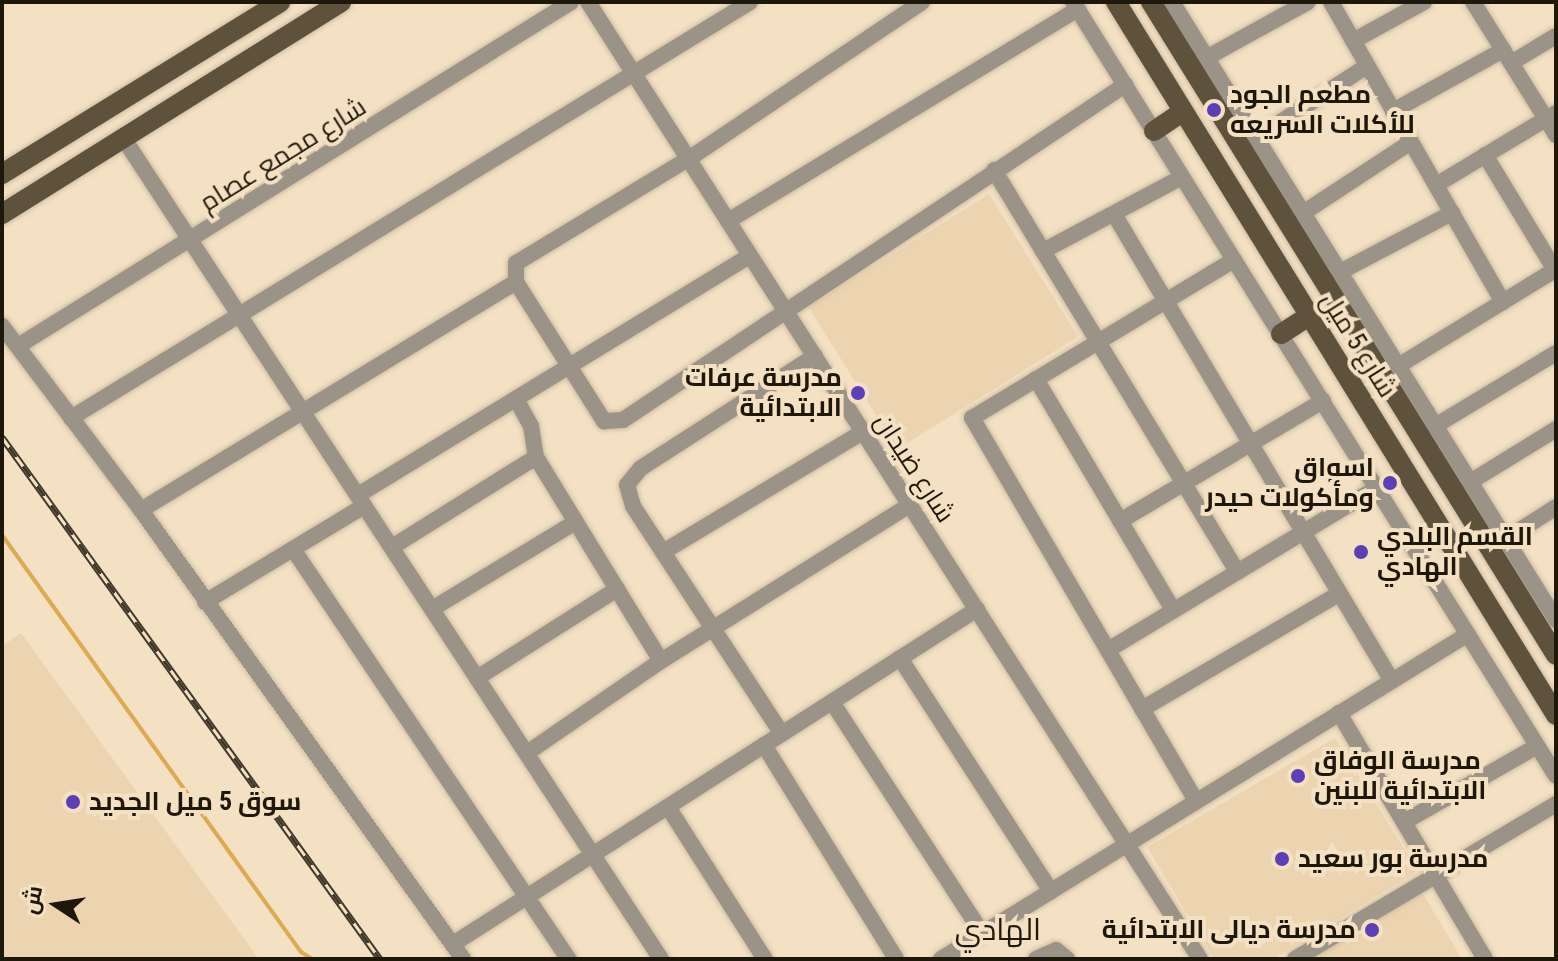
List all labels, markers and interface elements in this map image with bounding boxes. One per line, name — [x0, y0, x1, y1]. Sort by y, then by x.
place label: مطعم الجود للأكلات السريعه — [1230, 79, 1415, 140]
street label: شارع مجمع عصام — [194, 91, 372, 219]
marker: مطعم الجود للأكلات السريعه — [1205, 101, 1223, 119]
street label: شارع 5 ميل — [1314, 287, 1402, 403]
place label: مدرسة عرفات الابتدائية — [685, 362, 842, 424]
marker: مدرسة عرفات الابتدائية — [849, 384, 867, 402]
street label: شارع ضيدان — [867, 408, 961, 528]
place label: اسواق ومأكولات حيدر — [1205, 452, 1374, 514]
marker: اسواق ومأكولات حيدر — [1381, 474, 1399, 492]
place label: القسم البلدي الهادي — [1377, 521, 1533, 582]
marker: القسم البلدي الهادي — [1352, 543, 1370, 561]
place label: مدرسة الوفاق الابتدائية للبنين — [1314, 745, 1486, 806]
marker: مدرسة الوفاق الابتدائية للبنين — [1289, 767, 1307, 785]
place label: سوق 5 ميل الجديد — [89, 786, 301, 818]
marker: سوق 5 ميل الجديد — [64, 793, 82, 811]
place label: مدرسة بور سعيد — [1298, 843, 1488, 875]
marker: مدرسة بور سعيد — [1273, 850, 1291, 868]
north arrow — [16, 865, 96, 945]
text: ش — [17, 884, 47, 916]
district label: الهادي — [955, 912, 1041, 948]
place label: مدرسة ديالى الابتدائية — [1102, 914, 1356, 946]
marker: مدرسة ديالى الابتدائية — [1363, 921, 1381, 939]

